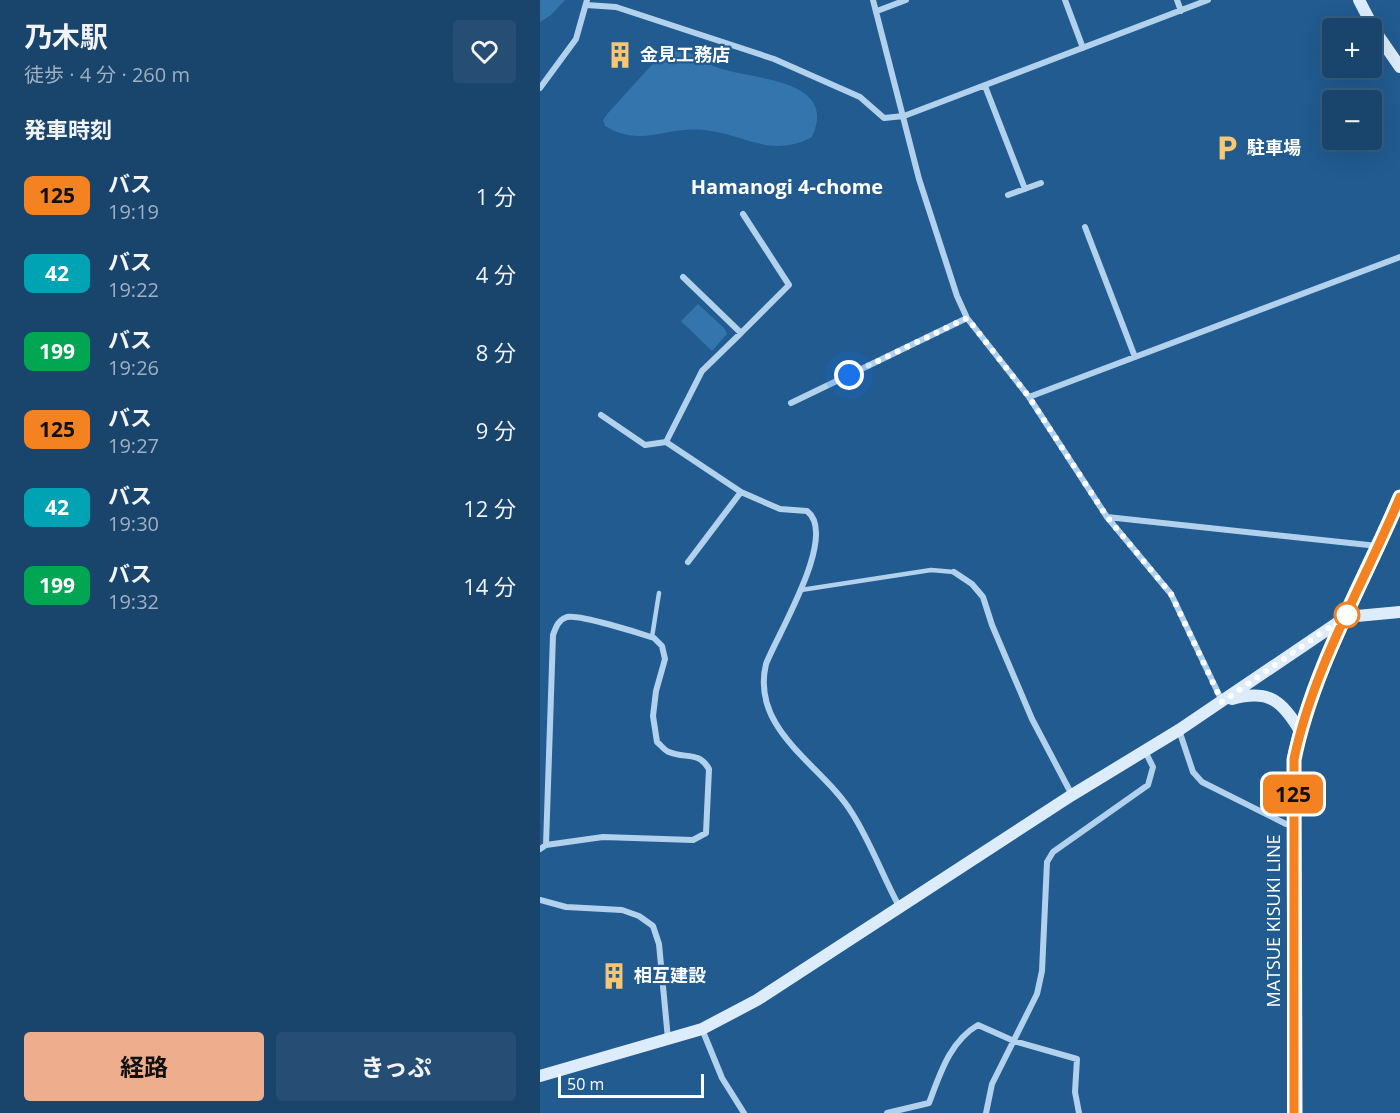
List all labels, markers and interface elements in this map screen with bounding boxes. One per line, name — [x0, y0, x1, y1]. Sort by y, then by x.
text: 乃木駅 — [24, 17, 108, 55]
map controls — [1322, 18, 1382, 150]
button: + — [1322, 18, 1382, 78]
button: heart — [453, 20, 516, 83]
building icon: 金見工務店 — [605, 40, 635, 70]
place label: 金見工務店 — [640, 42, 730, 66]
text: 徒歩 · 4 分 · 260 m — [24, 61, 190, 88]
button: − — [1322, 90, 1382, 150]
text: 発車時刻 — [24, 114, 112, 144]
parking icon: 駐車場 — [1212, 133, 1242, 163]
place label: 駐車場 — [1247, 135, 1301, 159]
text: バス — [108, 168, 152, 198]
district label: Hamanogi 4-chome — [691, 173, 883, 200]
text: 125 — [39, 181, 75, 209]
text: 1 分 — [476, 181, 516, 211]
text: 19:19 — [108, 198, 159, 225]
text: バス — [108, 246, 152, 276]
text: 42 — [45, 259, 69, 287]
text: 4 分 — [476, 259, 516, 289]
text: 19:22 — [108, 276, 159, 303]
text: バス — [108, 324, 152, 354]
text: 199 — [39, 337, 75, 365]
text: 8 分 — [476, 337, 516, 367]
text: 19:26 — [108, 354, 159, 381]
your location — [834, 360, 864, 390]
text: バス — [108, 402, 152, 432]
text: 125 — [39, 415, 75, 443]
text: 9 分 — [476, 415, 516, 445]
text: 19:27 — [108, 432, 159, 459]
text: バス — [108, 480, 152, 510]
text: 42 — [45, 493, 69, 521]
text: 12 分 — [463, 493, 516, 523]
text: 19:30 — [108, 510, 159, 537]
text: バス — [108, 558, 152, 588]
text: 199 — [39, 571, 75, 599]
text: 14 分 — [463, 571, 516, 601]
text: 19:32 — [108, 588, 159, 615]
unlabelled marker — [1334, 602, 1360, 628]
line badge: 125 — [1258, 774, 1328, 814]
text: 125 — [1275, 780, 1311, 808]
street label: MATSUE KISUKI LINE — [1261, 835, 1285, 1007]
building icon: 相互建設 — [599, 961, 629, 991]
place label: 相互建設 — [634, 963, 706, 987]
button: 経路 — [24, 1032, 264, 1101]
button: きっぷ — [276, 1032, 516, 1101]
scale bar — [558, 1071, 704, 1098]
text: 50 m — [567, 1073, 604, 1095]

